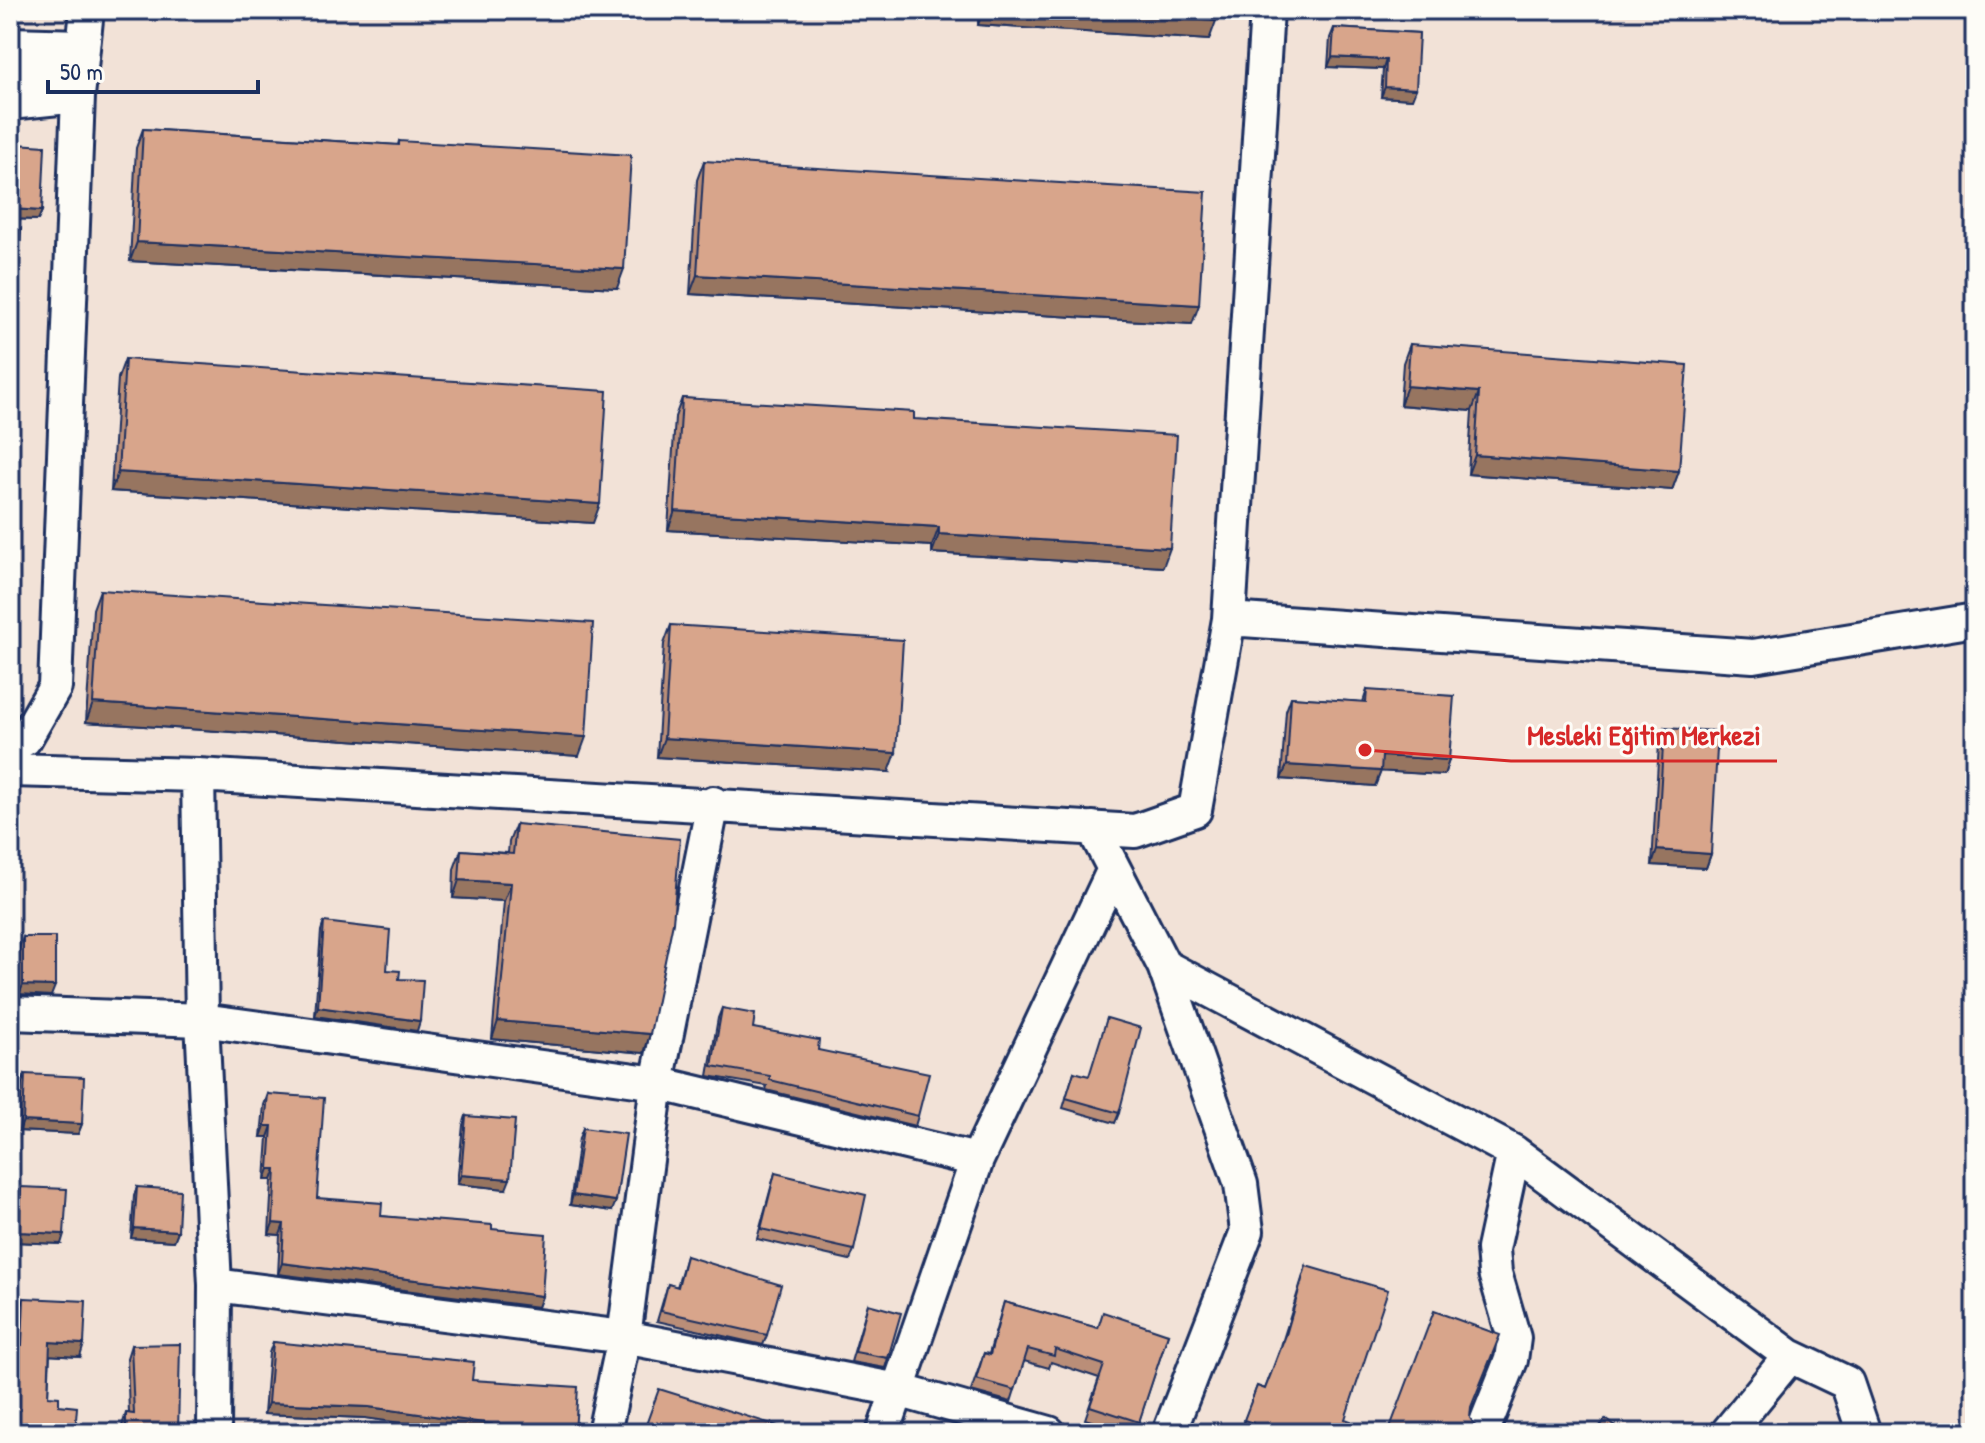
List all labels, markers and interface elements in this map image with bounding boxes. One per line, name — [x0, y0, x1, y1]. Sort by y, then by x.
scale bar — [48, 44, 258, 94]
text: 50 m — [60, 55, 103, 87]
callout: Mesleki Eğitim Merkezi — [1511, 709, 1777, 761]
text: Mesleki Eğitim Merkezi — [1527, 716, 1761, 755]

